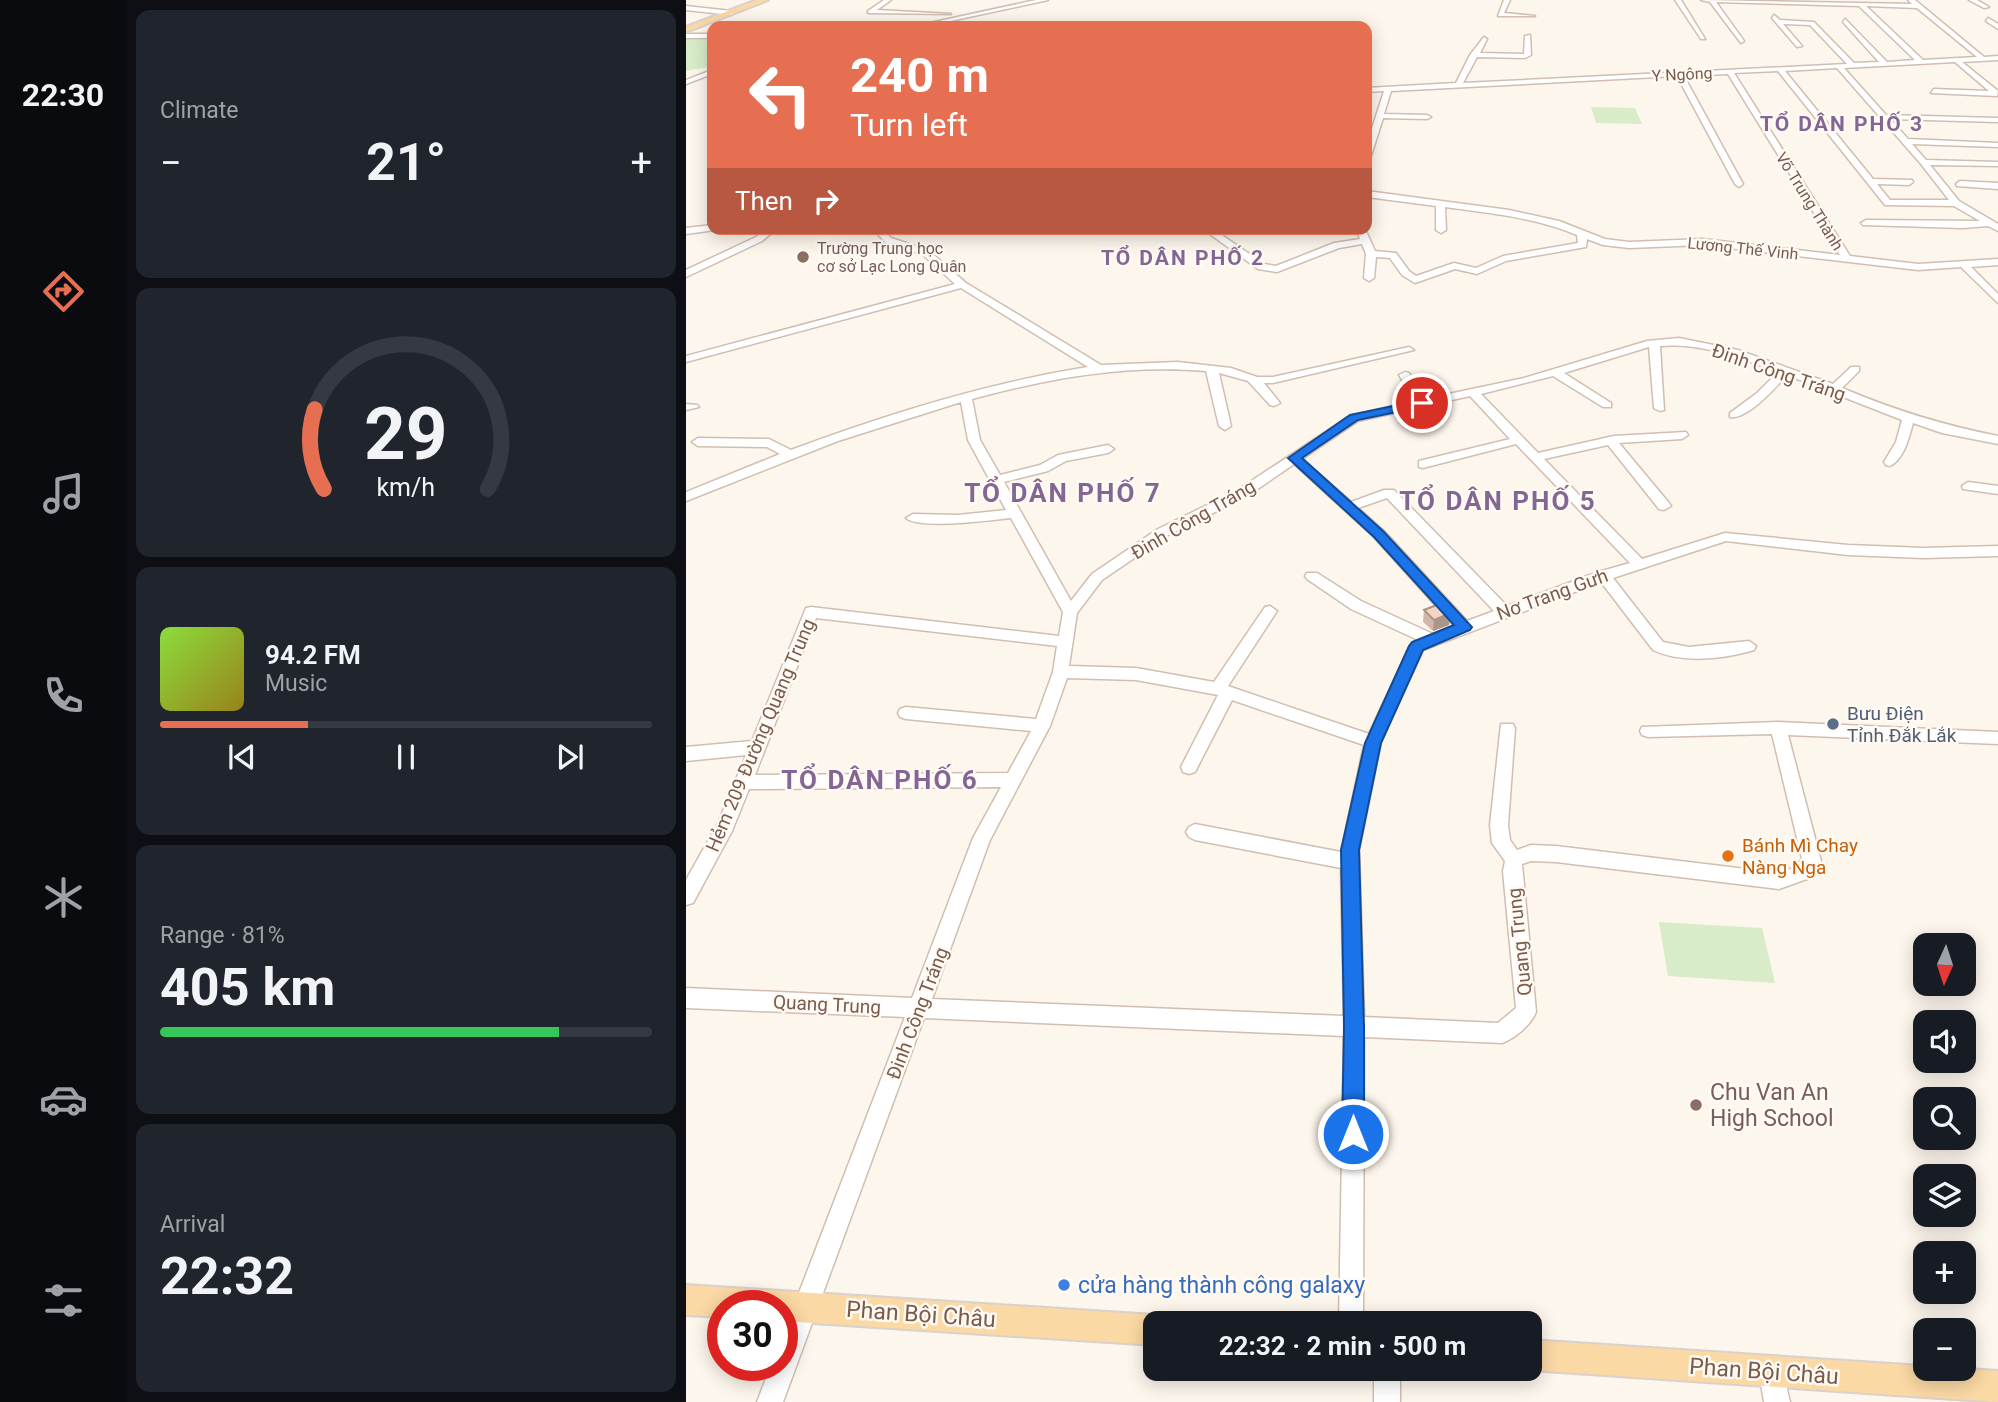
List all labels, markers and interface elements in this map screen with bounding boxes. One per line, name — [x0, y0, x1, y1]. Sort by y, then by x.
text: 240 m — [850, 47, 989, 104]
icon: left — [735, 49, 826, 140]
street label: Y Ngông — [1651, 63, 1713, 86]
text: 22:30 — [22, 76, 104, 114]
text: Climate — [160, 97, 239, 124]
text: Turn left — [850, 106, 968, 144]
district label: TỔ DÂN PHỐ 3 — [1760, 111, 1924, 136]
text: 21° — [366, 132, 446, 193]
text: − — [160, 141, 182, 185]
text: + — [630, 141, 652, 185]
street label: Võ Trung Thành — [1772, 149, 1847, 254]
icon: right — [807, 182, 845, 220]
text: Then — [735, 186, 793, 216]
street label: Lương Thế Vinh — [1687, 233, 1799, 264]
place label: Trường Trung học cơ sở Lạc Long Quân — [817, 239, 966, 276]
district label: TỔ DÂN PHỐ 2 — [1101, 245, 1265, 270]
marker: Trường Trung học cơ sở Lạc Long Quân — [795, 249, 811, 265]
icon: directions — [39, 267, 88, 316]
street label: Đinh Công Tráng — [1709, 339, 1849, 406]
pin — [1392, 373, 1452, 433]
icon: arrive — [1403, 384, 1441, 422]
text: 29 — [364, 391, 448, 477]
icon: music — [39, 469, 88, 518]
text: km/h — [377, 472, 435, 501]
street label: Đinh Công Tráng — [1127, 474, 1260, 564]
district label: TỔ DÂN PHỐ 7 — [964, 476, 1162, 508]
district label: TỔ DÂN PHỐ 5 — [1399, 484, 1597, 516]
street label: Nơ Trang Gưh — [1493, 564, 1611, 625]
street label: Hẻm 209 Đường Quang Trung — [701, 615, 820, 855]
text: 94.2 FM — [265, 640, 361, 670]
text: Music — [265, 670, 327, 697]
icon: phone — [39, 671, 88, 720]
place label: Bưu Điện Tỉnh Đắk Lắk — [1847, 702, 1957, 747]
marker: Bưu Điện Tỉnh Đắk Lắk — [1825, 716, 1841, 732]
icon: previous — [223, 738, 261, 776]
icon: pause — [387, 738, 425, 776]
icon: next — [551, 738, 589, 776]
district label: TỔ DÂN PHỐ 6 — [781, 763, 979, 795]
place label: Bánh Mì Chay Nàng Nga — [1742, 834, 1858, 879]
marker: Bánh Mì Chay Nàng Nga — [1720, 848, 1736, 864]
icon: climate — [39, 873, 88, 922]
street label: Quang Trung — [1502, 887, 1537, 997]
text: Range · 81% — [160, 922, 285, 949]
north arrow — [1913, 933, 1976, 996]
map controls — [1913, 933, 1976, 1381]
street label: Đinh Công Tráng — [882, 944, 953, 1083]
text: 405 km — [160, 957, 335, 1018]
street label: Quang Trung — [772, 990, 882, 1019]
button: sound — [1913, 1010, 1976, 1073]
icon: car — [39, 1075, 88, 1124]
place label: Chu Van An High School — [1710, 1079, 1833, 1132]
button: search — [1913, 1087, 1976, 1150]
position arrow — [1316, 1097, 1390, 1171]
marker: Chu Van An High School — [1688, 1097, 1704, 1113]
button: layers — [1913, 1164, 1976, 1227]
text: Arrival — [160, 1211, 225, 1238]
button: + — [1913, 1241, 1976, 1304]
text: 22:32 — [160, 1246, 294, 1307]
place label: cửa hàng thành công galaxy — [1078, 1272, 1365, 1299]
icon: filters — [39, 1276, 88, 1325]
marker: cửa hàng thành công galaxy — [1056, 1277, 1072, 1293]
speed limit sign: 30 — [707, 1290, 798, 1381]
street label: Phan Bội Châu — [845, 1296, 997, 1333]
button: − — [1913, 1318, 1976, 1381]
text: 22:32 · 2 min · 500 m — [1219, 1331, 1466, 1361]
street label: Phan Bội Châu — [1688, 1353, 1840, 1390]

